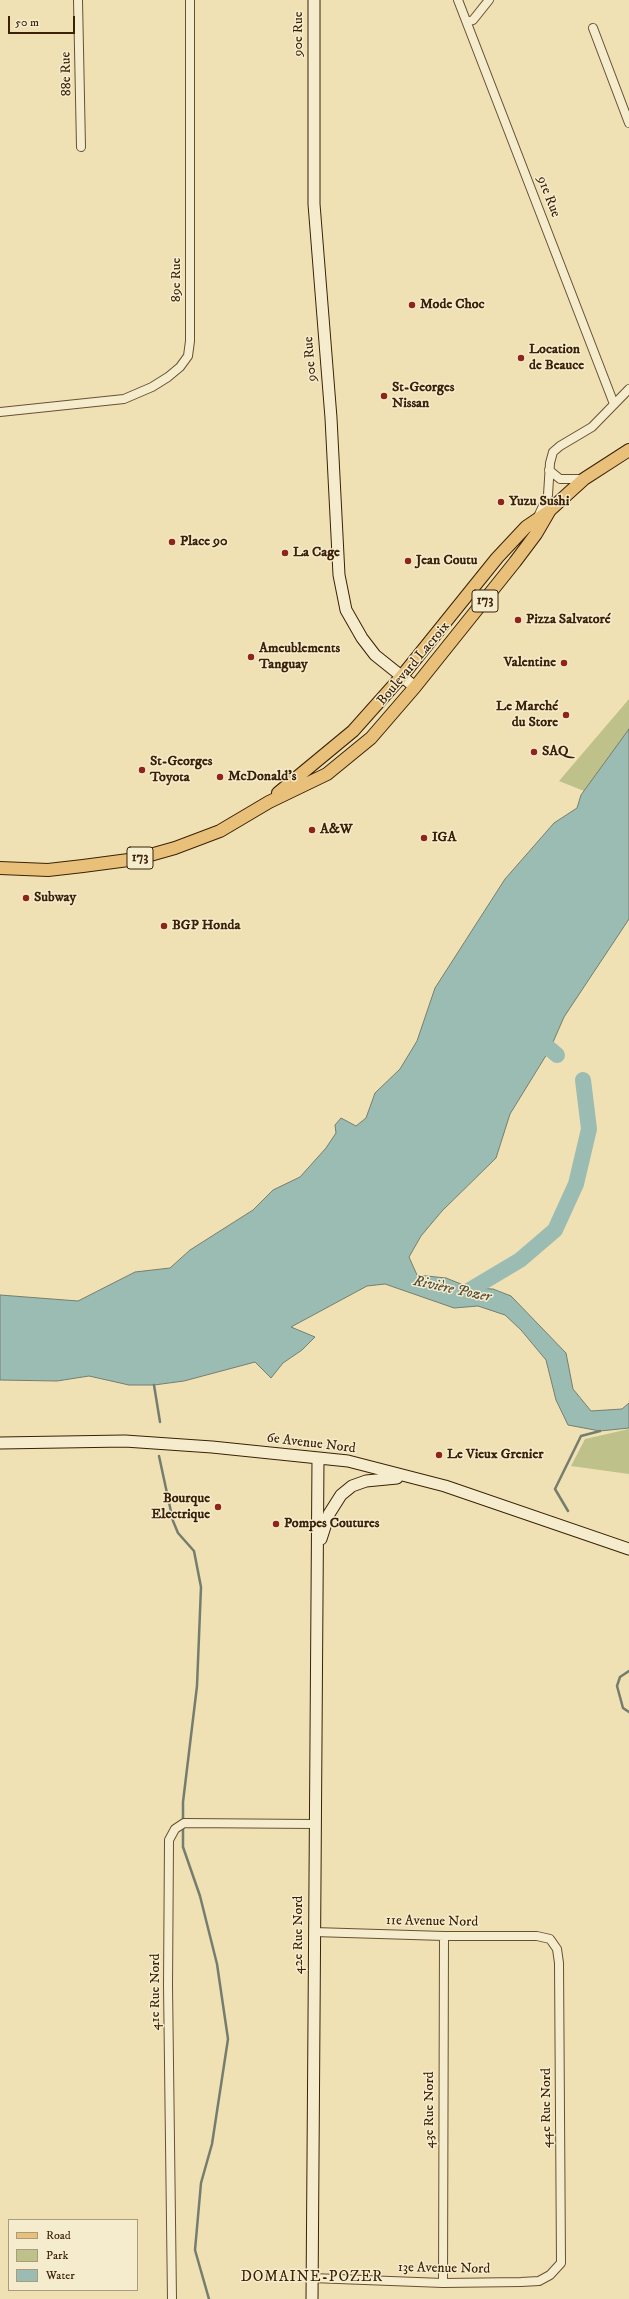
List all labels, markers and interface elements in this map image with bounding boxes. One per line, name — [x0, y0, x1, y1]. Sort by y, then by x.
scale bar — [10, 8, 77, 34]
street label: 90e Rue — [291, 11, 307, 57]
text: 50 m — [15, 15, 39, 30]
street label: 88e Rue — [58, 52, 76, 96]
street label: 91e Rue — [533, 174, 563, 220]
street label: 89e Rue — [169, 258, 185, 302]
place label: Mode Choc — [420, 297, 485, 313]
marker: Mode Choc — [407, 300, 417, 310]
street label: 90e Rue — [301, 336, 321, 382]
place label: Location de Beauce — [529, 342, 584, 374]
marker: Location de Beauce — [516, 353, 526, 363]
place label: St-Georges Nissan — [392, 380, 454, 412]
marker: St-Georges Nissan — [379, 391, 389, 401]
place label: Yuzu Sushi — [509, 494, 569, 510]
marker: Yuzu Sushi — [496, 497, 506, 507]
place label: Place 90 — [180, 534, 228, 550]
marker: Place 90 — [167, 537, 177, 547]
place label: La Cage — [293, 545, 340, 561]
marker: La Cage — [280, 548, 290, 558]
place label: Jean Coutu — [416, 553, 478, 569]
marker: Jean Coutu — [403, 556, 413, 566]
road number: 173 — [472, 590, 498, 612]
place label: Pizza Salvatoré — [526, 612, 611, 628]
marker: Pizza Salvatoré — [513, 615, 523, 625]
street label: Boulevard Lacroix — [374, 619, 454, 709]
place label: Ameublements Tanguay — [259, 641, 340, 674]
marker: Ameublements Tanguay — [246, 652, 256, 662]
place label: Valentine — [504, 655, 556, 671]
marker: Valentine — [559, 658, 569, 668]
place label: Le Marché du Store — [496, 699, 558, 732]
marker: Le Marché du Store — [561, 710, 571, 720]
place label: SAQ — [542, 744, 569, 760]
marker: SAQ — [529, 747, 539, 757]
place label: St-Georges Toyota — [150, 754, 212, 786]
marker: St-Georges Toyota — [137, 765, 147, 775]
place label: McDonald's — [228, 769, 296, 785]
marker: McDonald's — [215, 772, 225, 782]
place label: A&W — [320, 822, 352, 838]
marker: A&W — [307, 825, 317, 835]
place label: IGA — [432, 830, 456, 846]
marker: IGA — [419, 833, 429, 843]
road number: 173 — [127, 847, 153, 869]
place label: Subway — [34, 890, 76, 906]
marker: Subway — [21, 893, 31, 903]
place label: BGP Honda — [172, 918, 240, 934]
marker: BGP Honda — [159, 921, 169, 931]
water label: Rivière Pozer — [412, 1273, 492, 1307]
street label: 6e Avenue Nord — [266, 1430, 356, 1458]
place label: Le Vieux Grenier — [447, 1447, 543, 1463]
marker: Le Vieux Grenier — [434, 1450, 444, 1460]
place label: Bourque Electrique — [151, 1491, 210, 1524]
marker: Bourque Electrique — [213, 1502, 223, 1512]
place label: Pompes Coutures — [284, 1516, 380, 1532]
marker: Pompes Coutures — [271, 1519, 281, 1529]
street label: 42e Rue Nord — [291, 1896, 307, 1974]
street label: 11e Avenue Nord — [386, 1913, 478, 1931]
street label: 41e Rue Nord — [148, 1954, 164, 2030]
street label: 44e Rue Nord — [539, 2068, 555, 2148]
street label: 43e Rue Nord — [422, 2071, 438, 2149]
legend — [8, 2219, 138, 2291]
text: Road — [46, 2228, 71, 2243]
text: Park — [46, 2248, 68, 2263]
street label: 13e Avenue Nord — [398, 2260, 490, 2278]
text: Water — [46, 2268, 75, 2283]
district label: DOMAINE-POZER — [241, 2269, 383, 2287]

